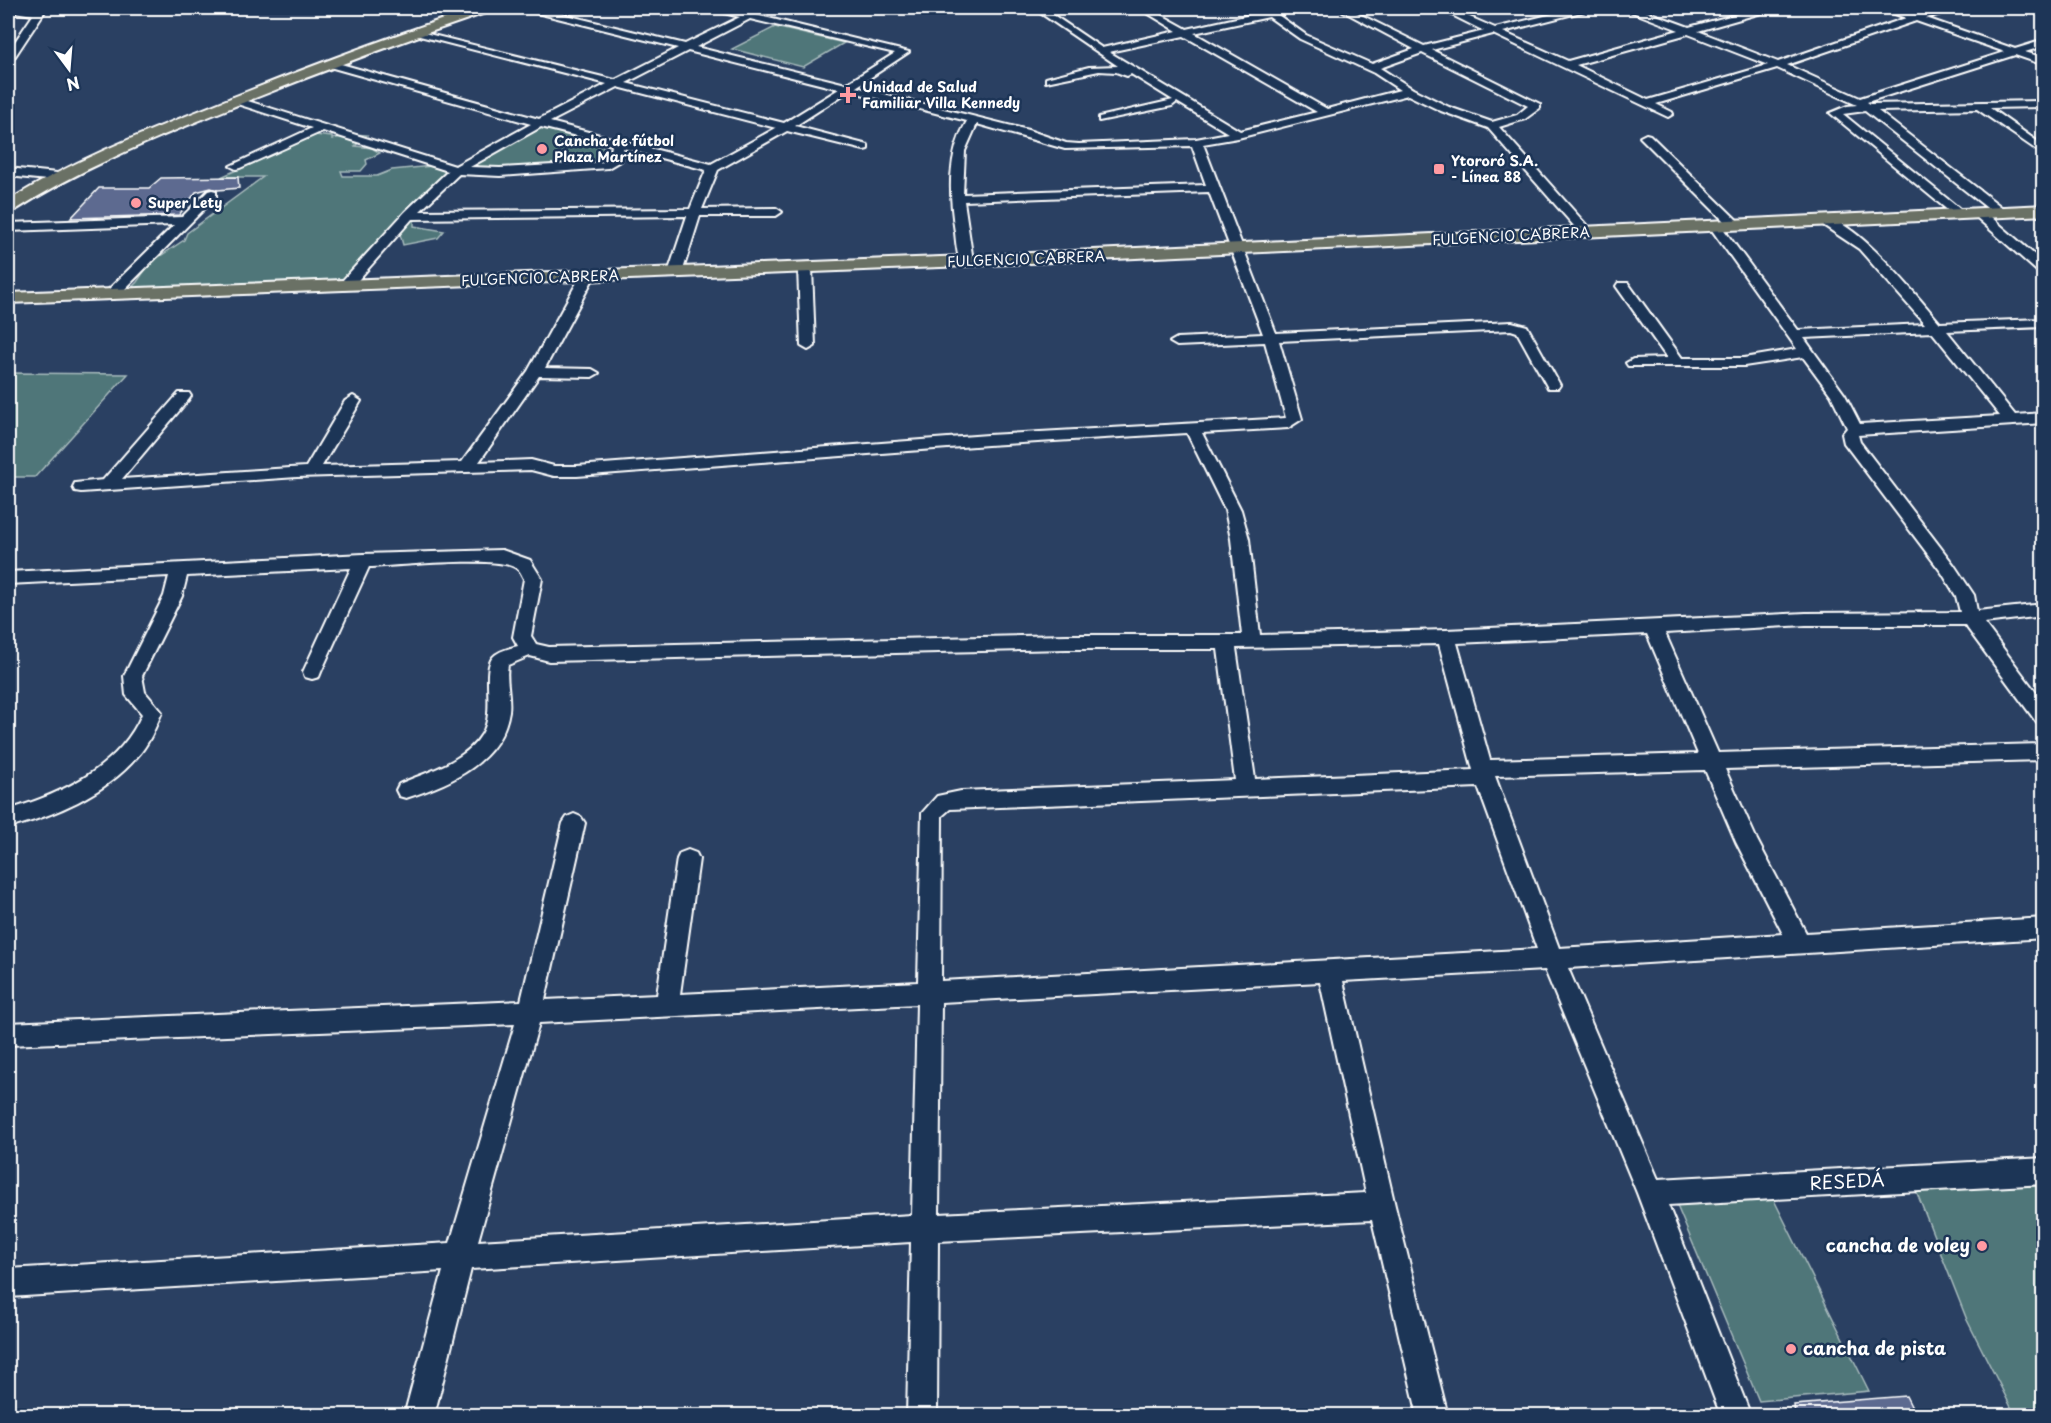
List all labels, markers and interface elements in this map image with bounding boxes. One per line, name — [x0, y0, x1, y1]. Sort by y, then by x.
north arrow — [39, 39, 99, 99]
text: N — [64, 71, 83, 98]
place label: Unidad de Salud Familiar Villa Kennedy — [862, 76, 1020, 113]
marker: Unidad de Salud Familiar Villa Kennedy — [839, 86, 857, 104]
place label: Cancha de fútbol Plaza Martínez — [554, 130, 674, 167]
marker: Cancha de fútbol Plaza Martínez — [535, 142, 549, 156]
place label: Ytororó S.A. - Línea 88 — [1451, 150, 1538, 187]
marker: Ytororó S.A. - Línea 88 — [1432, 162, 1446, 176]
place label: Super Lety — [148, 192, 222, 213]
marker: Super Lety — [129, 196, 143, 210]
street label: FULGENCIO CABRERA — [1432, 221, 1591, 250]
street label: FULGENCIO CABRERA — [947, 245, 1106, 272]
street label: FULGENCIO CABRERA — [461, 264, 620, 291]
street label: RESEDÁ — [1809, 1165, 1885, 1196]
place label: cancha de voley — [1826, 1231, 1970, 1258]
marker: cancha de voley — [1975, 1239, 1989, 1253]
place label: cancha de pista — [1803, 1334, 1946, 1361]
marker: cancha de pista — [1784, 1342, 1798, 1356]

